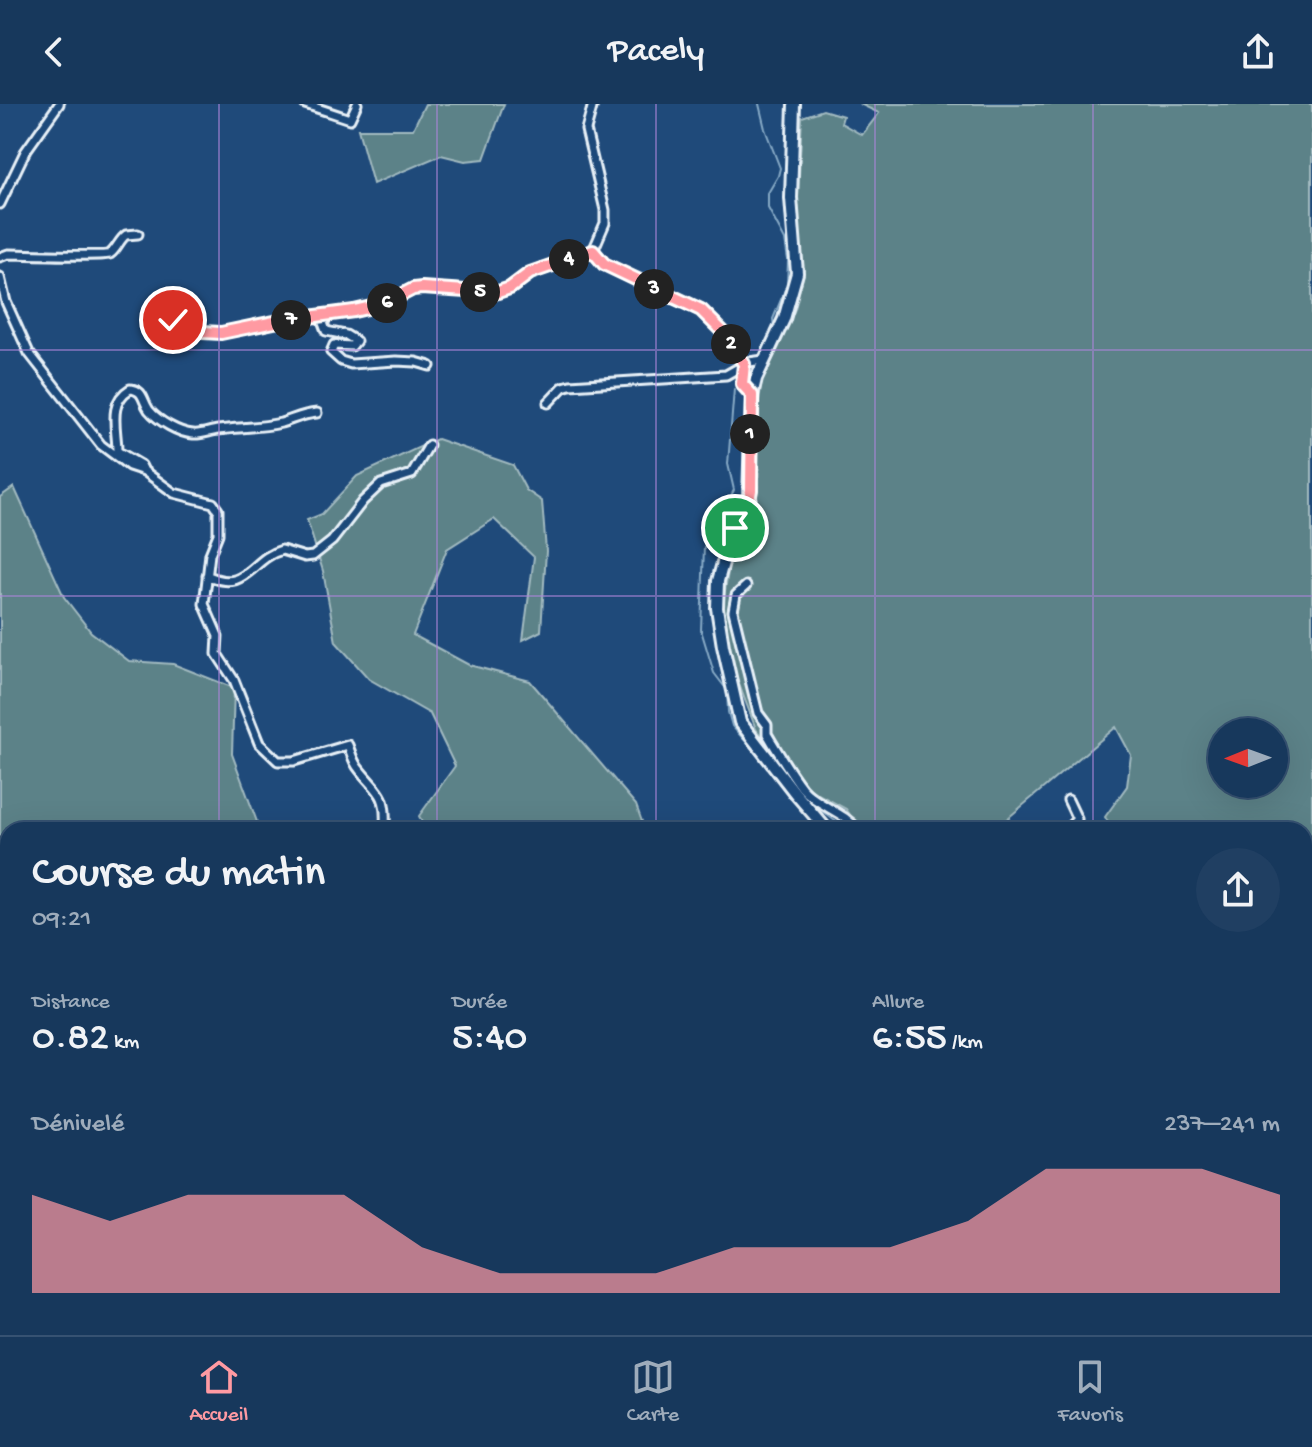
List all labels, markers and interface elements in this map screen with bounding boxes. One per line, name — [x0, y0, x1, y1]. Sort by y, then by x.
icon: back — [32, 30, 76, 74]
icon: share — [1236, 30, 1280, 74]
text: Pacely — [608, 31, 704, 74]
pin: 4 — [549, 239, 589, 279]
text: 4 — [564, 246, 574, 272]
pin: 3 — [634, 269, 674, 309]
pin: 5 — [460, 272, 500, 312]
text: 3 — [648, 276, 660, 302]
text: 5 — [474, 279, 486, 305]
pin: 6 — [367, 283, 407, 323]
pin — [139, 286, 207, 354]
text: 6 — [381, 290, 393, 316]
icon: check — [151, 298, 195, 342]
pin: 7 — [271, 300, 311, 340]
text: 7 — [285, 307, 297, 333]
pin: 2 — [711, 324, 751, 364]
text: 2 — [726, 331, 736, 357]
pin: 1 — [730, 414, 770, 454]
text: 1 — [746, 421, 754, 447]
pin — [701, 494, 769, 562]
icon: arrive — [713, 506, 757, 550]
north arrow — [1208, 718, 1288, 798]
map controls — [1208, 718, 1288, 798]
button: share — [1196, 848, 1280, 932]
text: Course du matin — [32, 849, 325, 901]
text: 09:21 — [32, 905, 91, 936]
text: Distance — [32, 990, 110, 1016]
text: Durée — [452, 990, 507, 1016]
text: Allure — [872, 990, 924, 1016]
text: 0.82 — [32, 1016, 109, 1063]
text: 5:40 — [452, 1016, 527, 1063]
text: 6:55 — [872, 1016, 947, 1063]
text: km — [109, 1030, 139, 1056]
text: /km — [947, 1030, 983, 1056]
text: Dénivelé — [32, 1110, 124, 1141]
text: 237–241 m — [1164, 1110, 1280, 1141]
tab: Accueil — [189, 1355, 248, 1429]
tab: Carte — [627, 1355, 679, 1429]
tab: Favoris — [1058, 1355, 1123, 1429]

